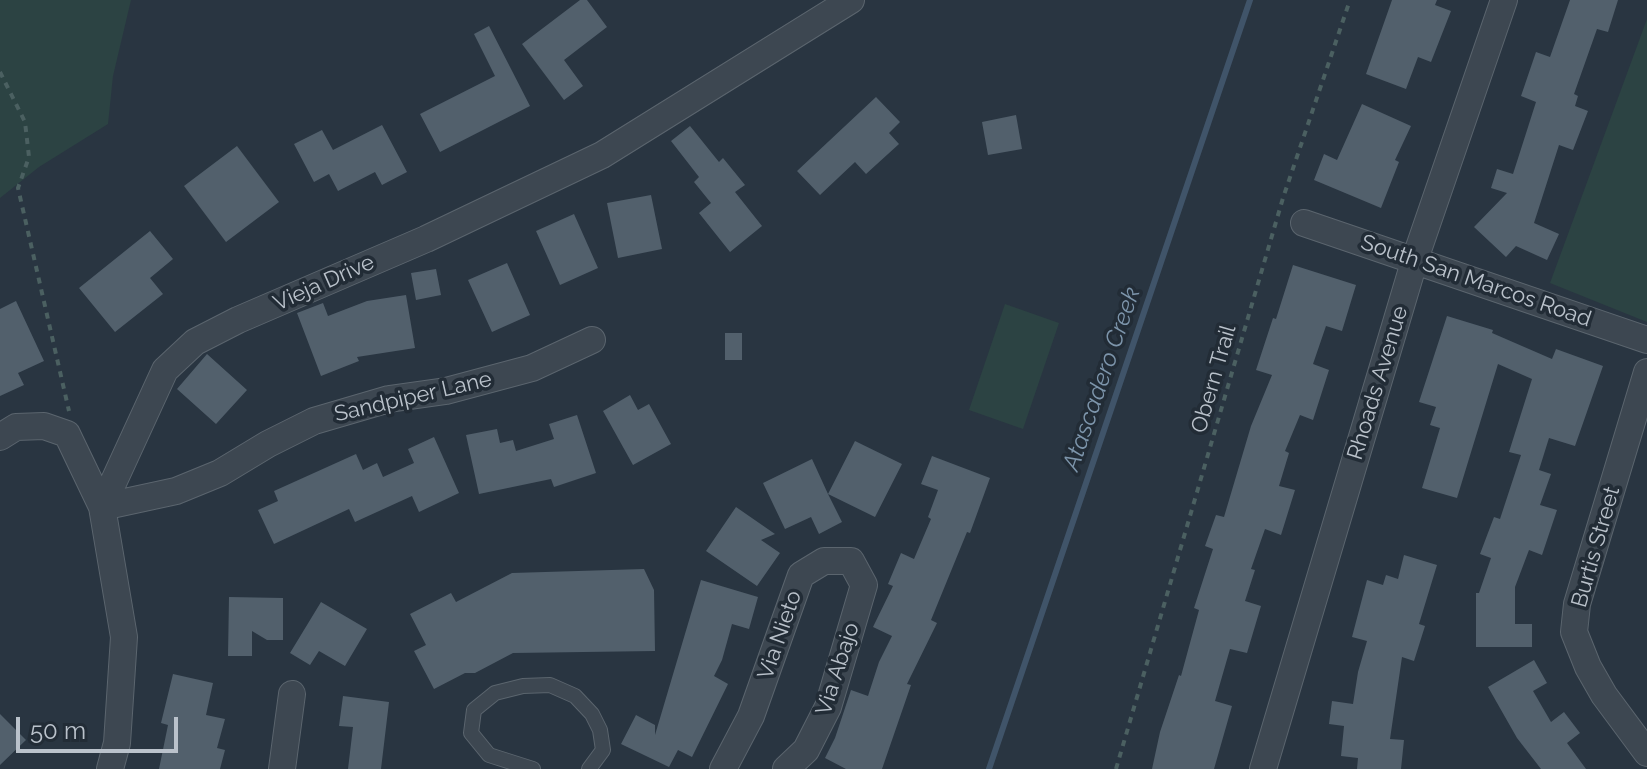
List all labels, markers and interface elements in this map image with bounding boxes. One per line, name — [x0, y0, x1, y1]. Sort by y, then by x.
street label: South San Marcos Road — [1357, 229, 1595, 333]
street label: Vieja Drive — [269, 249, 379, 317]
water label: Atascadero Creek — [1057, 284, 1147, 474]
street label: Rhoads Avenue — [1342, 303, 1414, 463]
street label: Obern Trail — [1186, 322, 1242, 436]
street label: Sandpiper Lane — [332, 366, 494, 428]
street label: Burtis Street — [1566, 483, 1626, 611]
street label: Via Nieto — [753, 587, 807, 683]
street label: Via Abajo — [811, 619, 865, 719]
scale bar — [20, 701, 182, 751]
text: 50 m — [30, 716, 86, 745]

